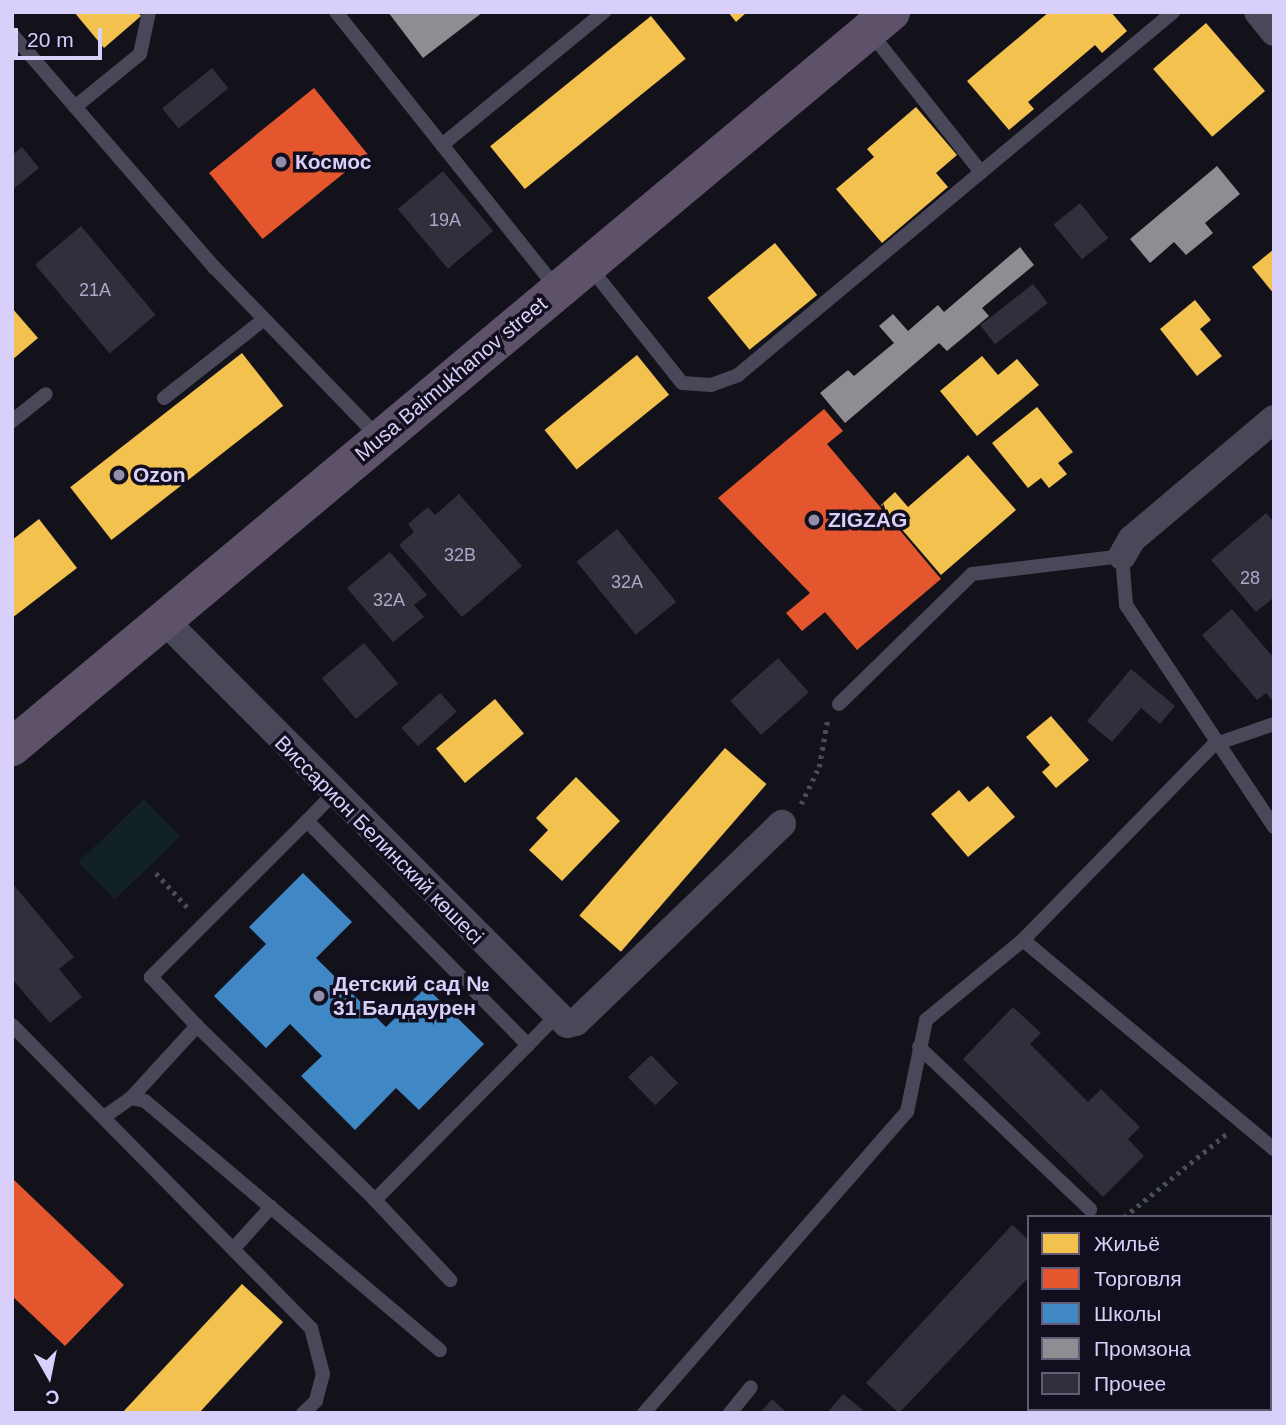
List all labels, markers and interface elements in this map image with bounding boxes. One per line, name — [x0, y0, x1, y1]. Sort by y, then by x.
scale bar — [18, 14, 105, 58]
text: 20 m — [27, 28, 74, 51]
place label: Космос — [295, 149, 372, 175]
marker: Космос — [273, 154, 289, 170]
house number: 19А — [429, 209, 461, 231]
house number: 21А — [79, 279, 111, 301]
street label: Musa Baimukhanov street — [350, 291, 552, 467]
place label: Ozon — [133, 462, 185, 488]
marker: Ozon — [111, 467, 127, 483]
place label: ZIGZAG — [828, 507, 907, 533]
marker: ZIGZAG — [806, 512, 822, 528]
house number: 32В — [444, 544, 476, 566]
house number: 28 — [1240, 567, 1260, 589]
house number: 32А — [611, 571, 643, 593]
house number: 32А — [373, 589, 405, 611]
street label: Виссарион Белинский көшесі — [269, 730, 489, 950]
place label: Детский сад № 31 Балдаурен — [333, 971, 490, 1021]
marker: Детский сад № 31 Балдаурен — [311, 988, 327, 1004]
legend — [1027, 1215, 1272, 1411]
text: Жильё — [1094, 1232, 1160, 1255]
text: Торговля — [1094, 1267, 1182, 1290]
text: Школы — [1094, 1302, 1161, 1325]
text: Промзона — [1094, 1337, 1191, 1360]
north arrow — [14, 1341, 84, 1411]
text: Прочее — [1094, 1372, 1166, 1395]
text: С — [44, 1386, 61, 1409]

